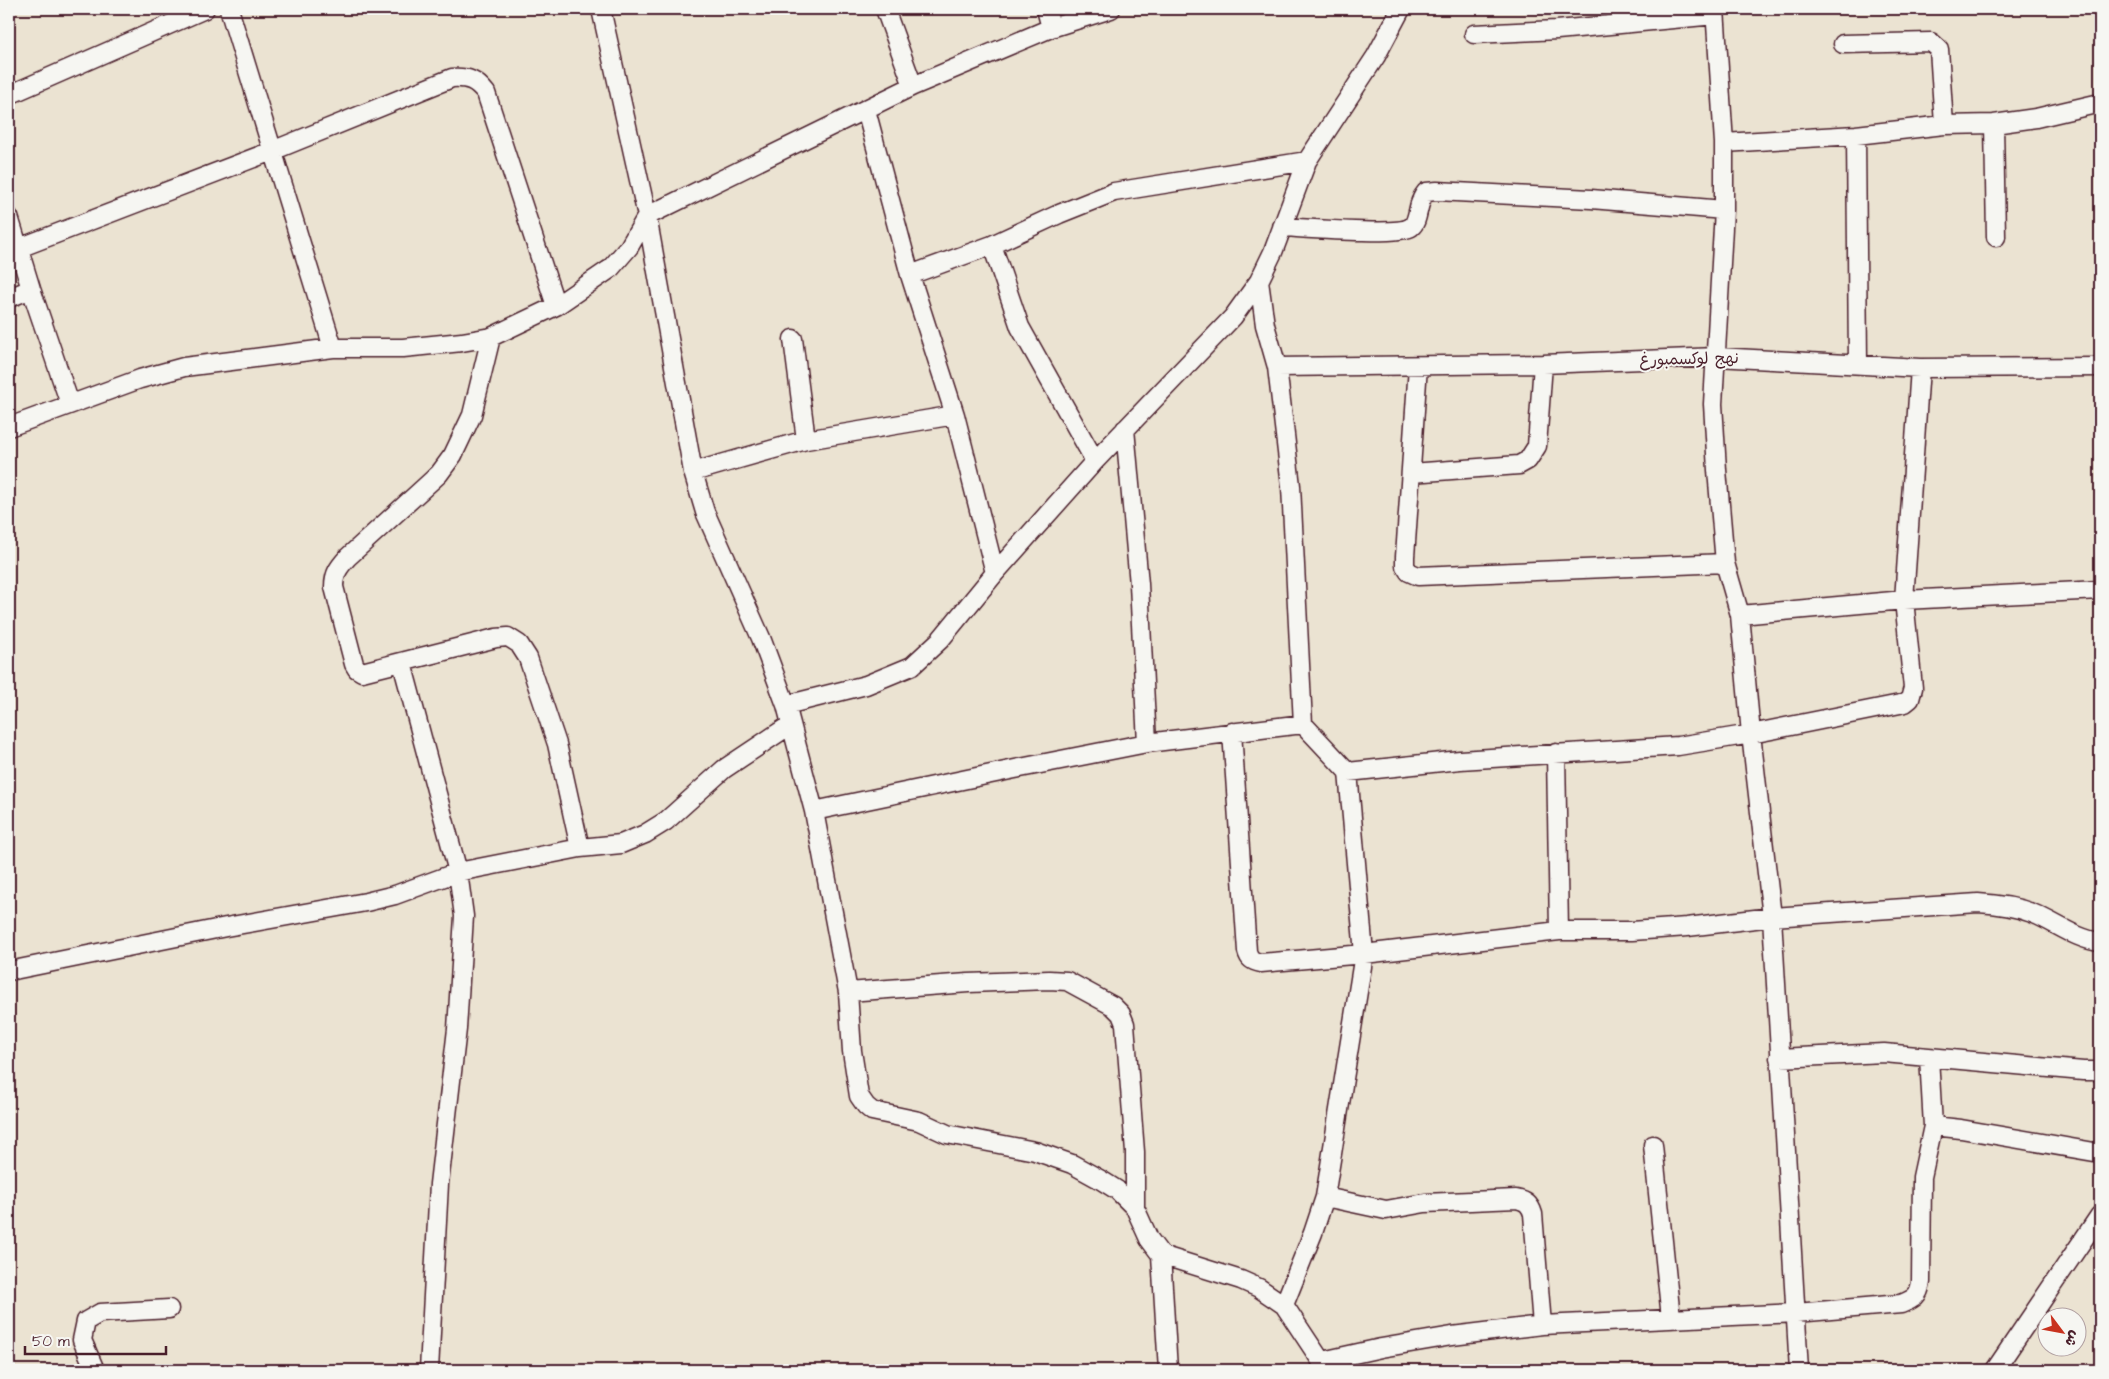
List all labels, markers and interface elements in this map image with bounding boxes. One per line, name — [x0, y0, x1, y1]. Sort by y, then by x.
street label: نهج لوكسمبورغ — [1639, 347, 1739, 371]
north arrow — [2036, 1306, 2086, 1356]
scale bar — [25, 1324, 166, 1356]
text: ش — [2060, 1327, 2085, 1350]
text: 50 m — [32, 1331, 70, 1352]

